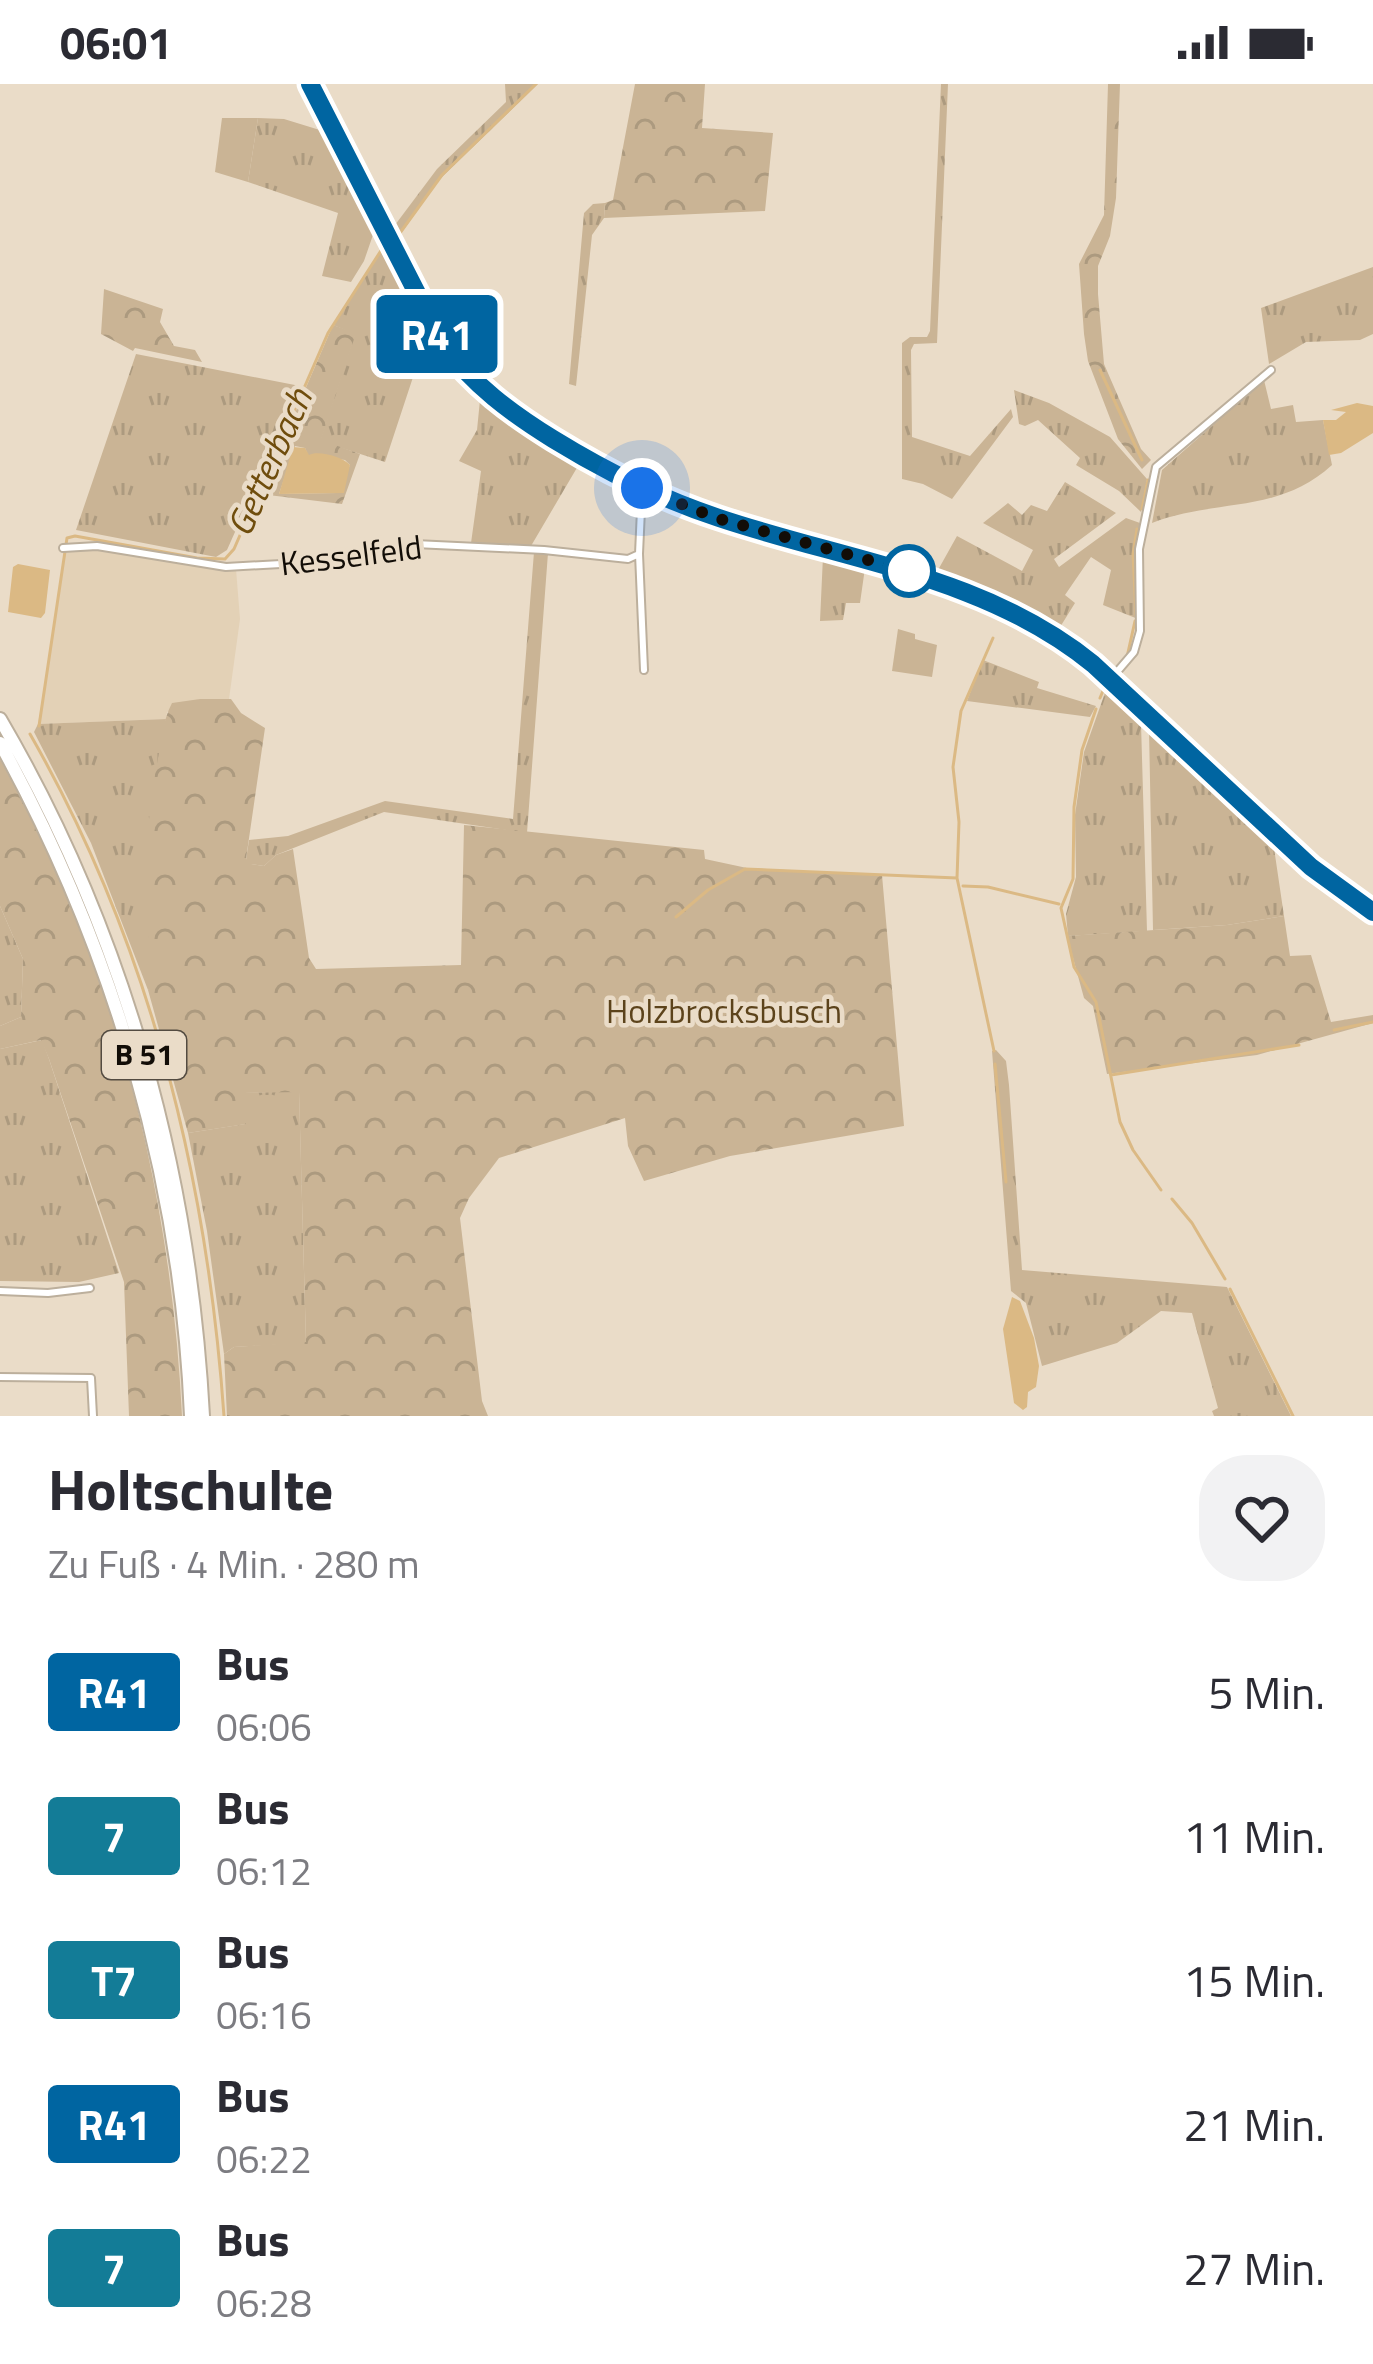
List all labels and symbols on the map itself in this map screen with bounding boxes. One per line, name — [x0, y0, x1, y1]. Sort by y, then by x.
line badge: R41 — [368, 295, 506, 373]
water label: Getterbach — [212, 378, 326, 545]
your location — [612, 458, 672, 518]
street label: Kesselfeld — [277, 522, 425, 588]
unlabelled marker — [884, 546, 934, 596]
park label: Holzbrocksbusch — [606, 986, 842, 1036]
road number: B 51 — [102, 1031, 186, 1079]

